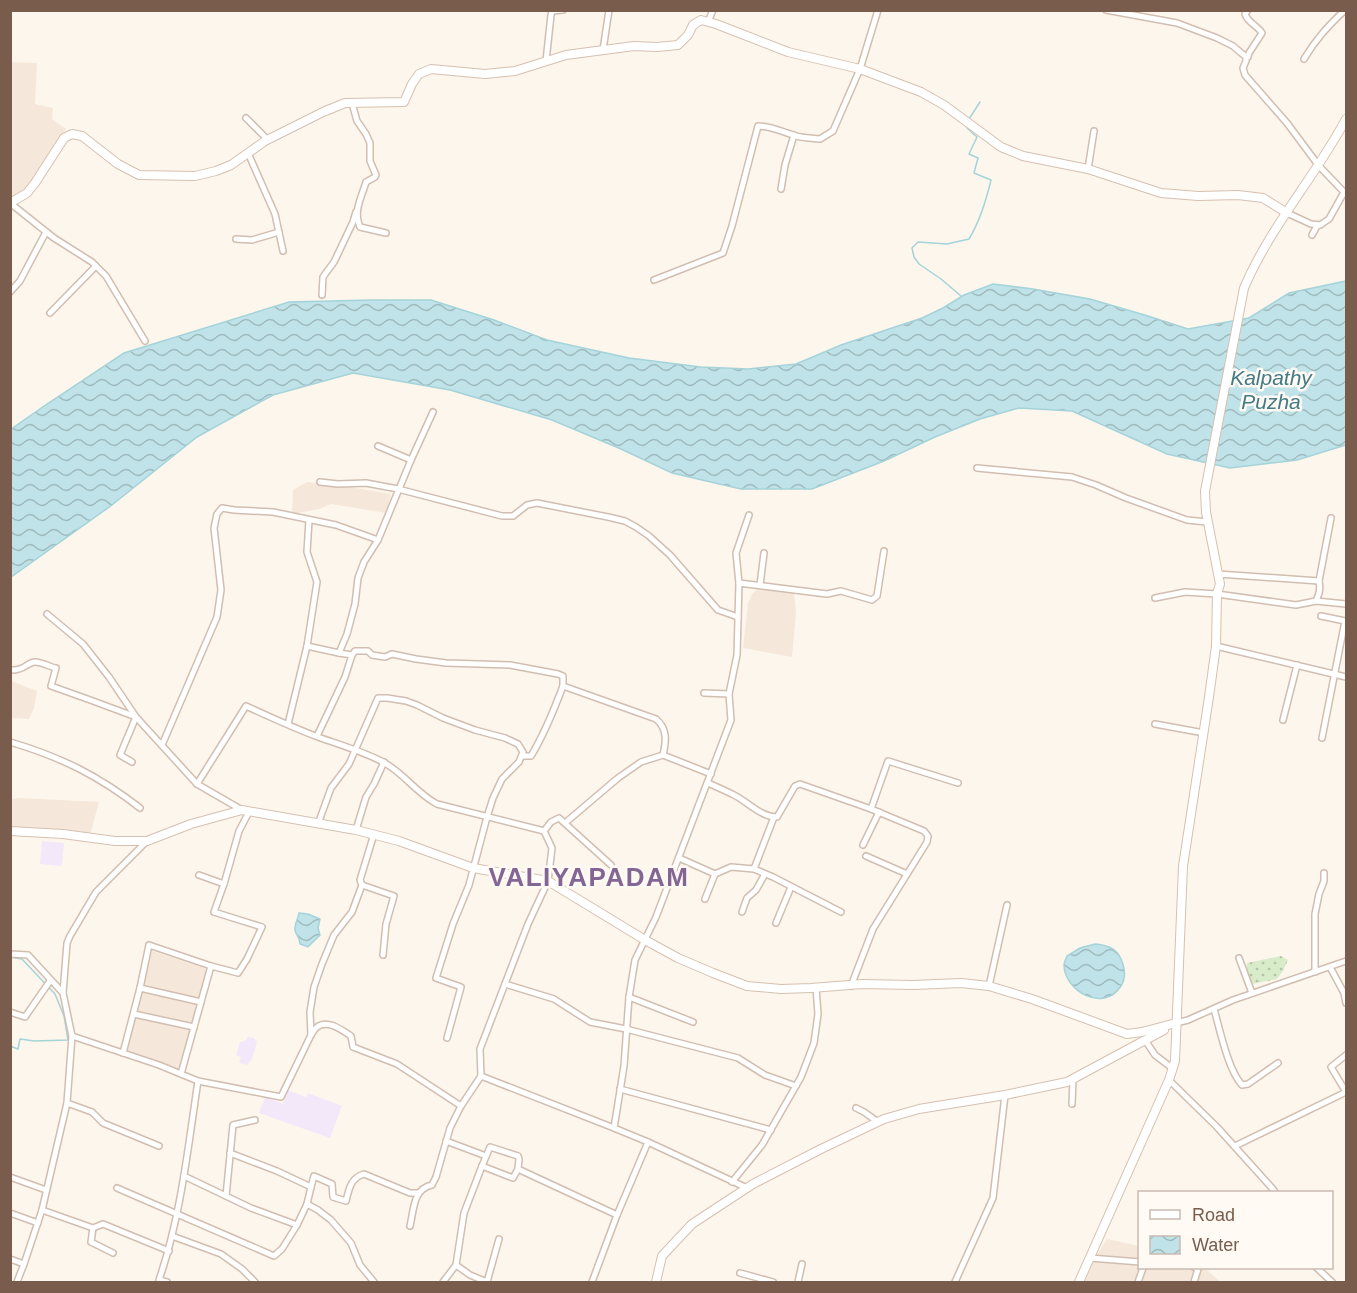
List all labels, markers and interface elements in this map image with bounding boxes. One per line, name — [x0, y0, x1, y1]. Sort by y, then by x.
water label: Kalpathy Puzha — [1230, 366, 1313, 413]
district label: VALIYAPADAM — [489, 862, 689, 892]
legend — [1138, 1191, 1333, 1269]
text: Road — [1192, 1205, 1235, 1225]
text: Water — [1192, 1235, 1239, 1255]

